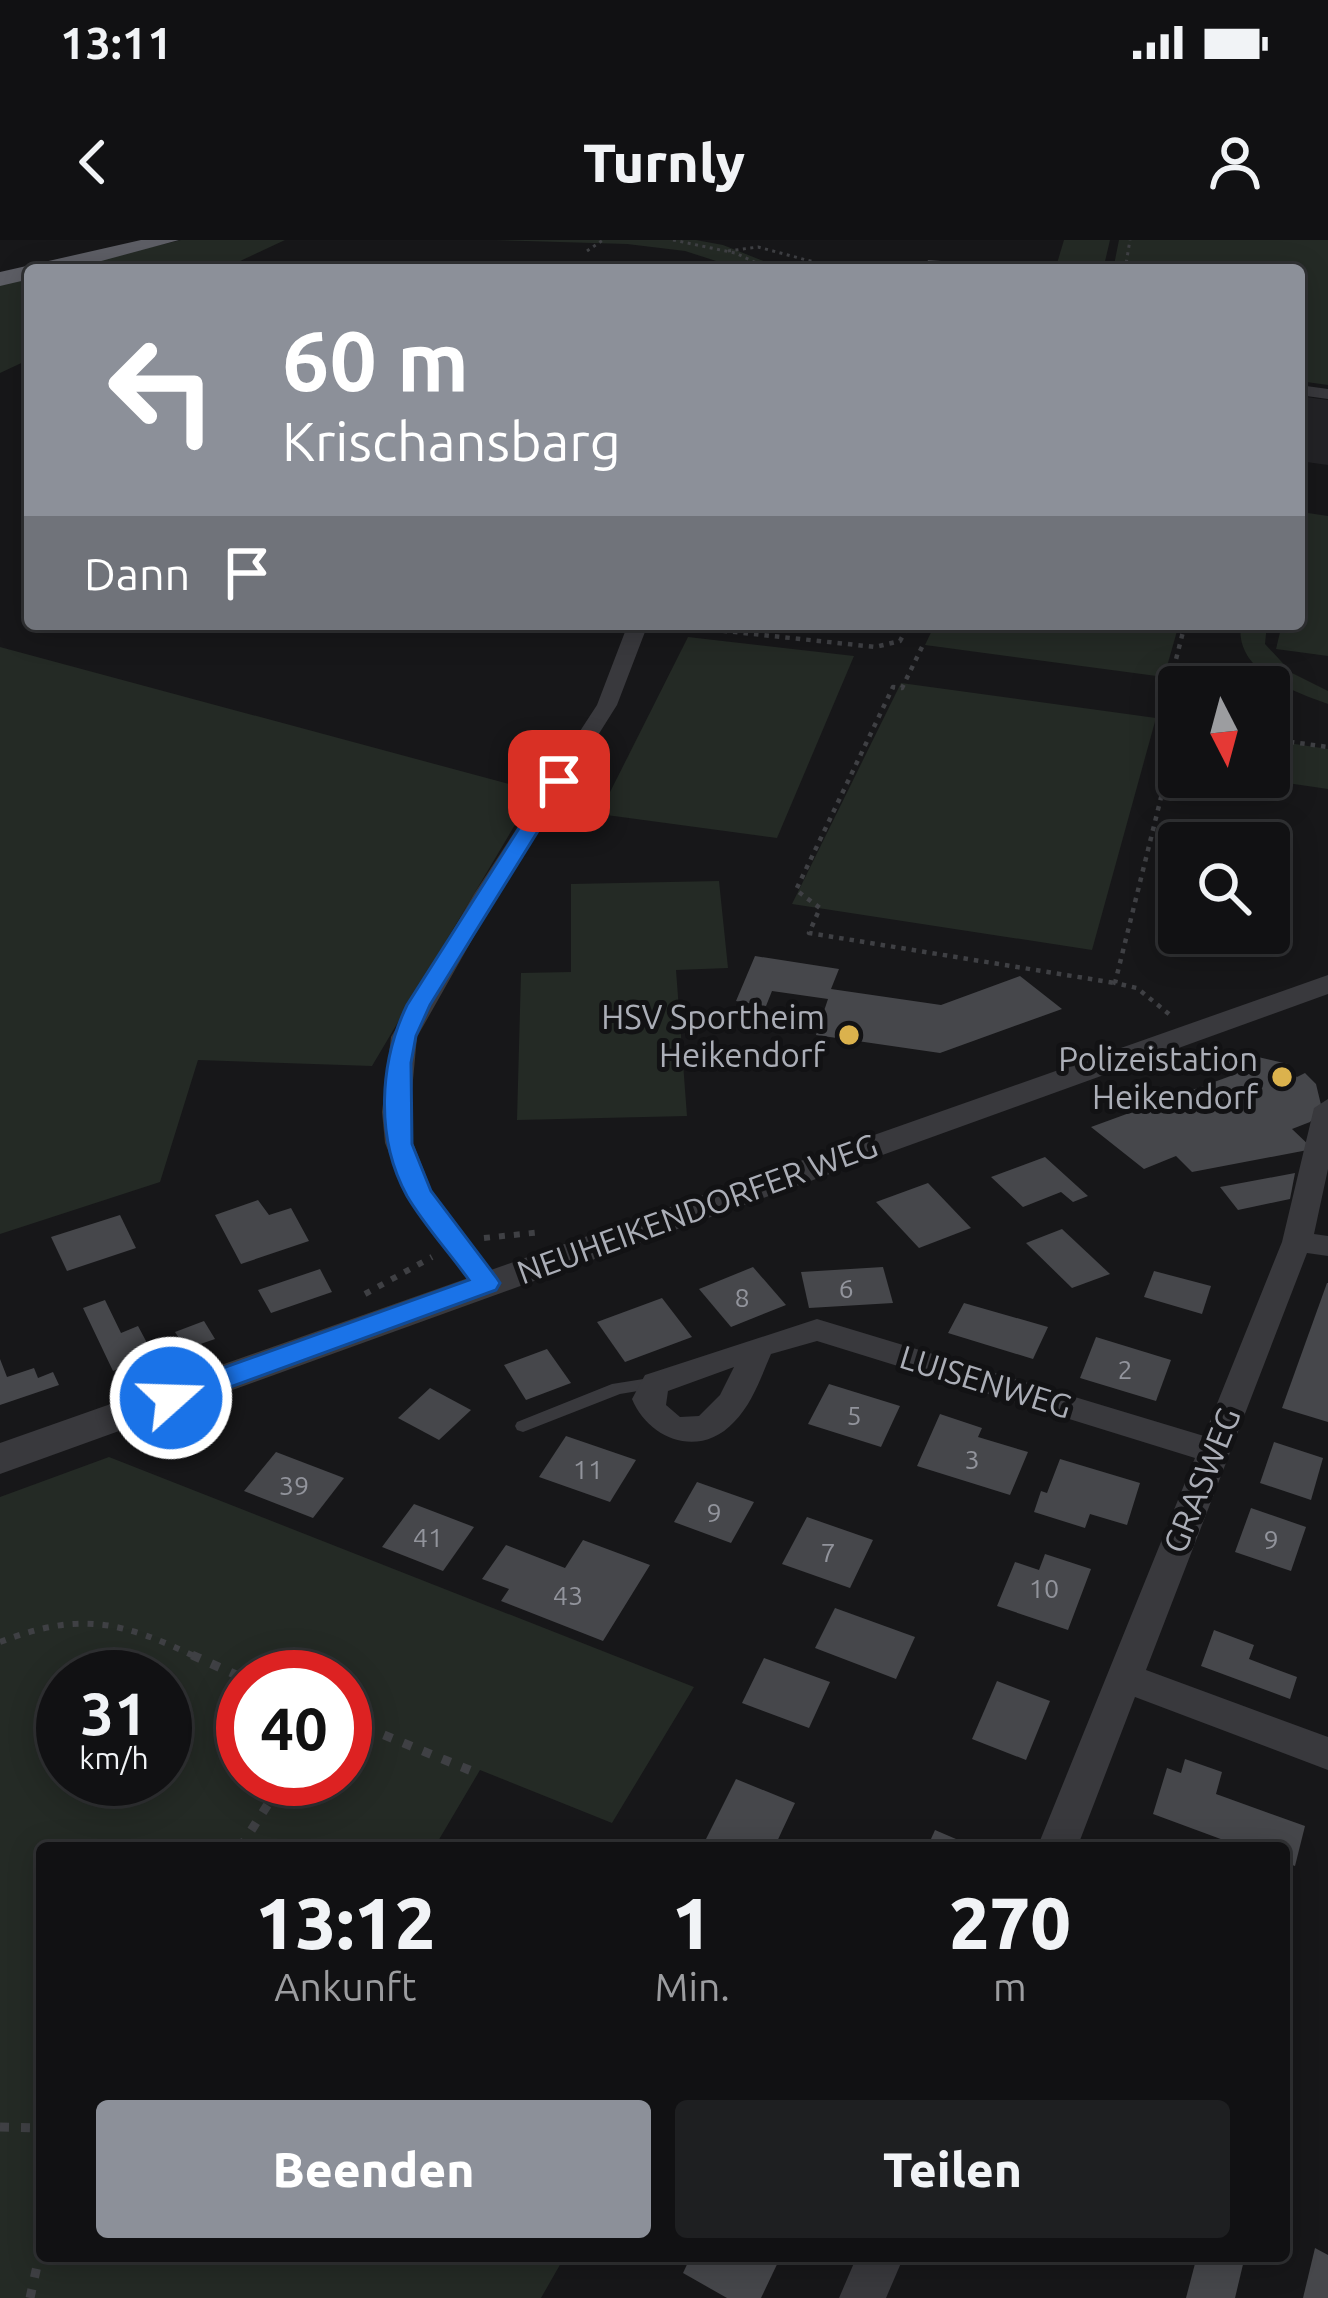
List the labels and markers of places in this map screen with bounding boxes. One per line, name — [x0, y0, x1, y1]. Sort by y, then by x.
pin — [508, 730, 610, 832]
place label: HSV Sportheim Heikendorf — [601, 998, 825, 1073]
marker: HSV Sportheim Heikendorf — [836, 1022, 862, 1048]
place label: Polizeistation Heikendorf — [1058, 1040, 1258, 1115]
marker: Polizeistation Heikendorf — [1269, 1064, 1295, 1090]

